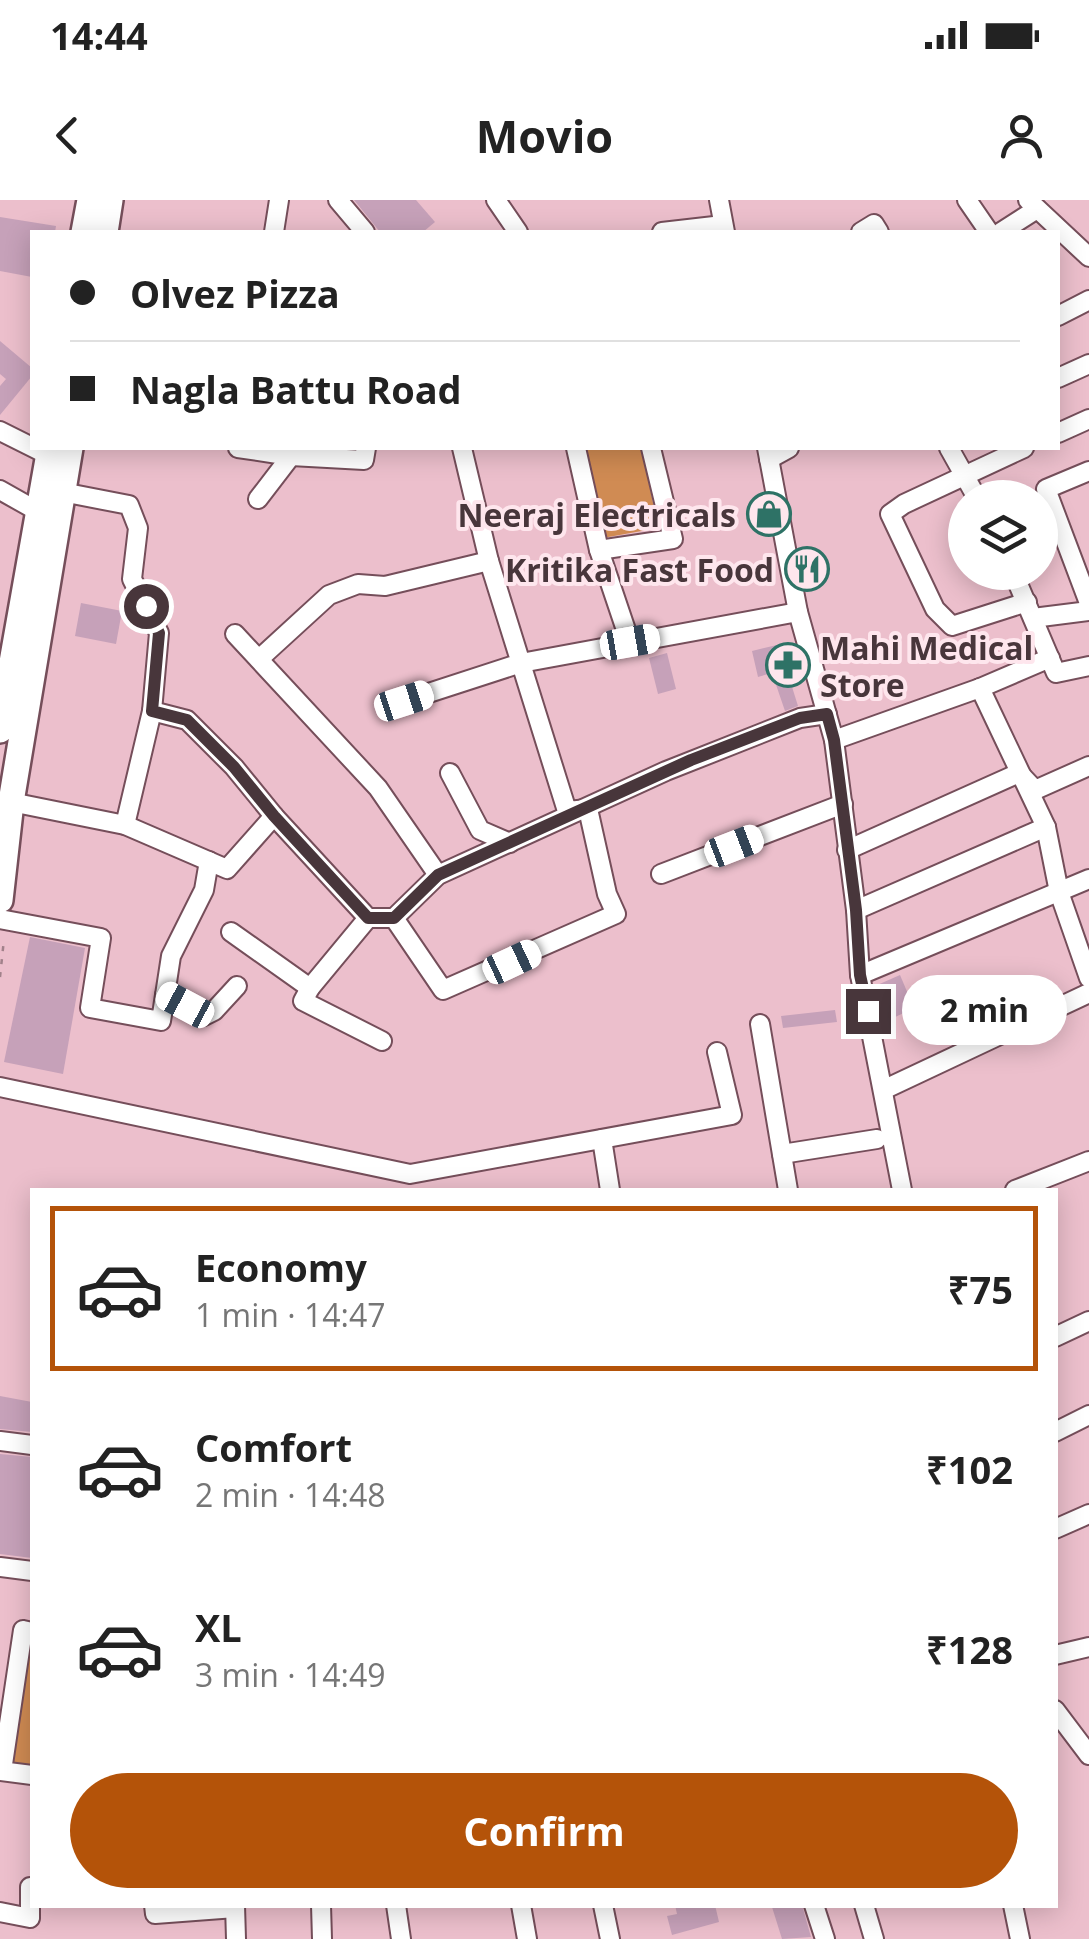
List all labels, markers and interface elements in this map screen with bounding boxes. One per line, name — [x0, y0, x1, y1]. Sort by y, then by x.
text: 14:44 — [50, 9, 148, 61]
text: Movio — [476, 105, 613, 166]
icon: back — [40, 108, 95, 163]
icon: person — [994, 108, 1049, 163]
text: Olvez Pizza — [130, 267, 340, 319]
text: Nagla Battu Road — [130, 363, 462, 415]
map controls — [948, 480, 1058, 590]
button: layers — [948, 480, 1058, 590]
shop icon: Neeraj Electricals — [746, 491, 792, 537]
place label: Neeraj Electricals — [458, 493, 736, 536]
restaurant icon: Kritika Fast Food — [784, 546, 830, 592]
place label: Kritika Fast Food — [505, 548, 774, 591]
route start — [124, 584, 169, 629]
car — [598, 622, 662, 662]
place label: Mahi Medical Store — [820, 626, 1033, 706]
pharmacy icon: Mahi Medical Store — [765, 642, 811, 688]
car — [371, 677, 437, 725]
car — [701, 821, 767, 871]
car — [478, 936, 546, 988]
callout: 2 min — [903, 976, 1068, 1046]
car — [151, 978, 219, 1032]
text: 2 min — [940, 988, 1029, 1031]
route end — [846, 989, 891, 1034]
text: Economy — [195, 1241, 367, 1293]
icon: car — [75, 1244, 165, 1334]
text: ₹75 — [948, 1263, 1013, 1315]
text: 1 min · 14:47 — [195, 1293, 386, 1336]
text: Comfort — [195, 1421, 352, 1473]
icon: car — [75, 1424, 165, 1514]
text: ₹102 — [926, 1443, 1013, 1495]
text: 2 min · 14:48 — [195, 1473, 386, 1516]
text: XL — [195, 1601, 242, 1653]
icon: car — [75, 1604, 165, 1694]
text: ₹128 — [926, 1623, 1013, 1675]
text: 3 min · 14:49 — [195, 1653, 386, 1696]
button: Confirm — [70, 1773, 1018, 1888]

